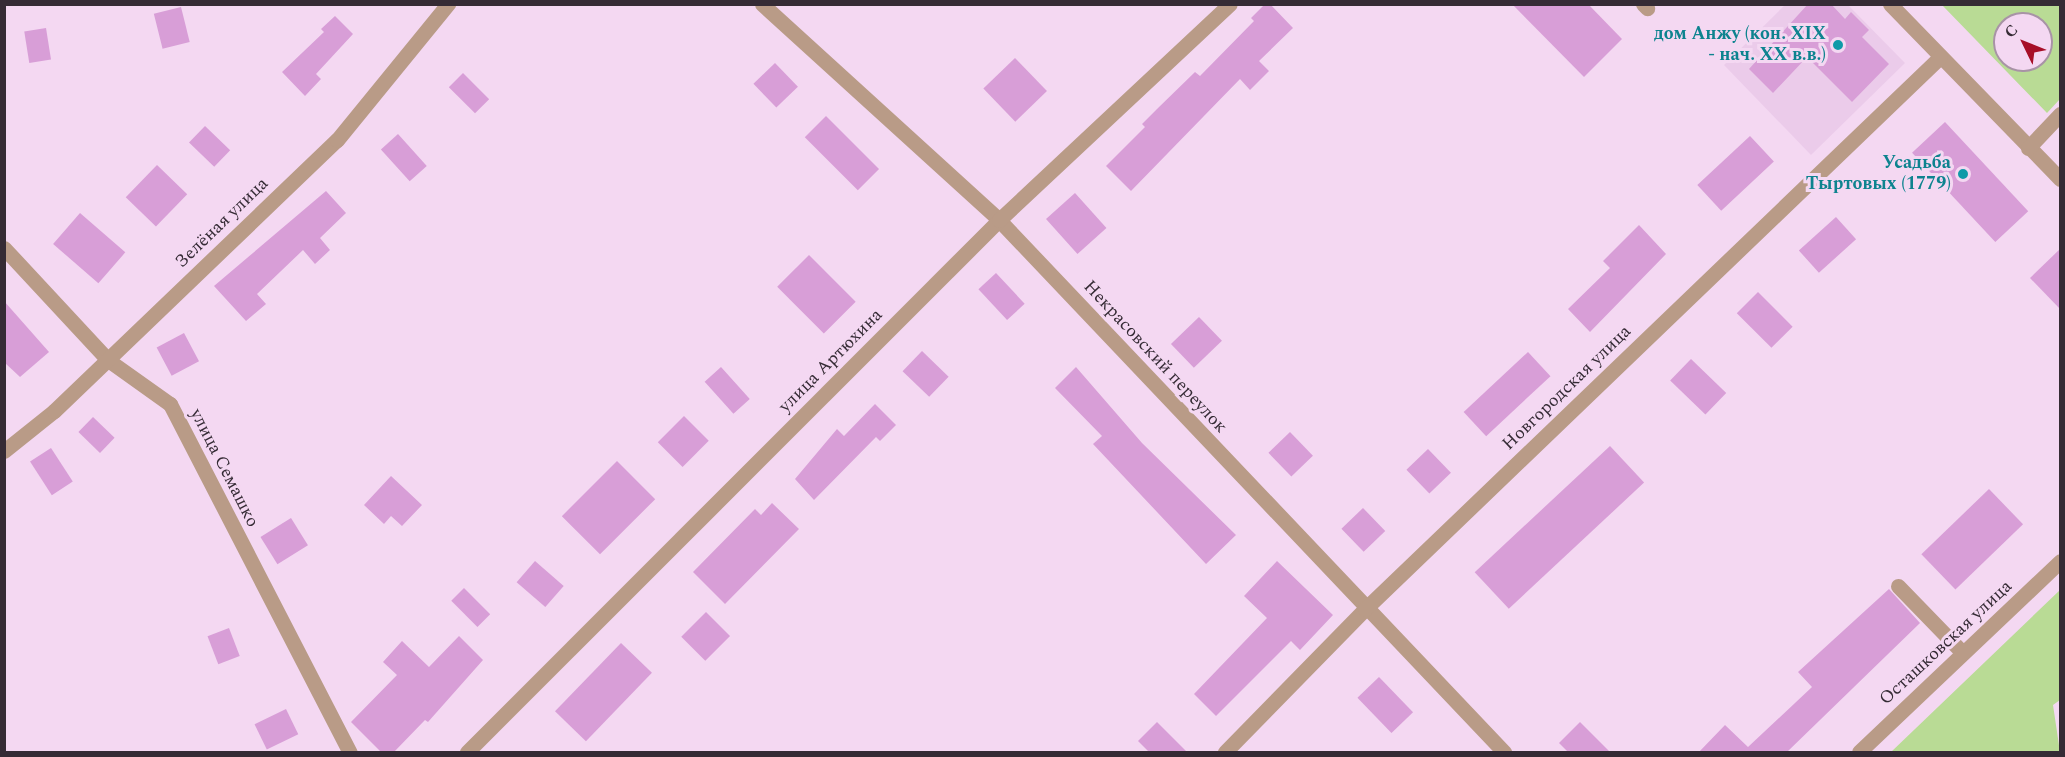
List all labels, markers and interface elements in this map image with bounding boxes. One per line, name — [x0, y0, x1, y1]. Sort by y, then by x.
north arrow — [1993, 12, 2053, 72]
text: С — [1999, 19, 2024, 43]
place label: дом Анжу (кон. XIX - нач. XX в.в.) — [1654, 24, 1826, 66]
marker: дом Анжу (кон. XIX - нач. XX в.в.) — [1831, 38, 1845, 52]
place label: Усадьба Тыртовых (1779) — [1806, 153, 1951, 195]
marker: Усадьба Тыртовых (1779) — [1956, 167, 1970, 181]
street label: Зелёная улица — [171, 173, 273, 273]
street label: Некрасовский переулок — [1079, 276, 1231, 438]
street label: улица Артюхина — [775, 305, 887, 417]
street label: Новгородская улица — [1498, 321, 1636, 455]
street label: улица Семашко — [185, 405, 263, 531]
street label: Осташковская улица — [1875, 576, 2017, 710]

